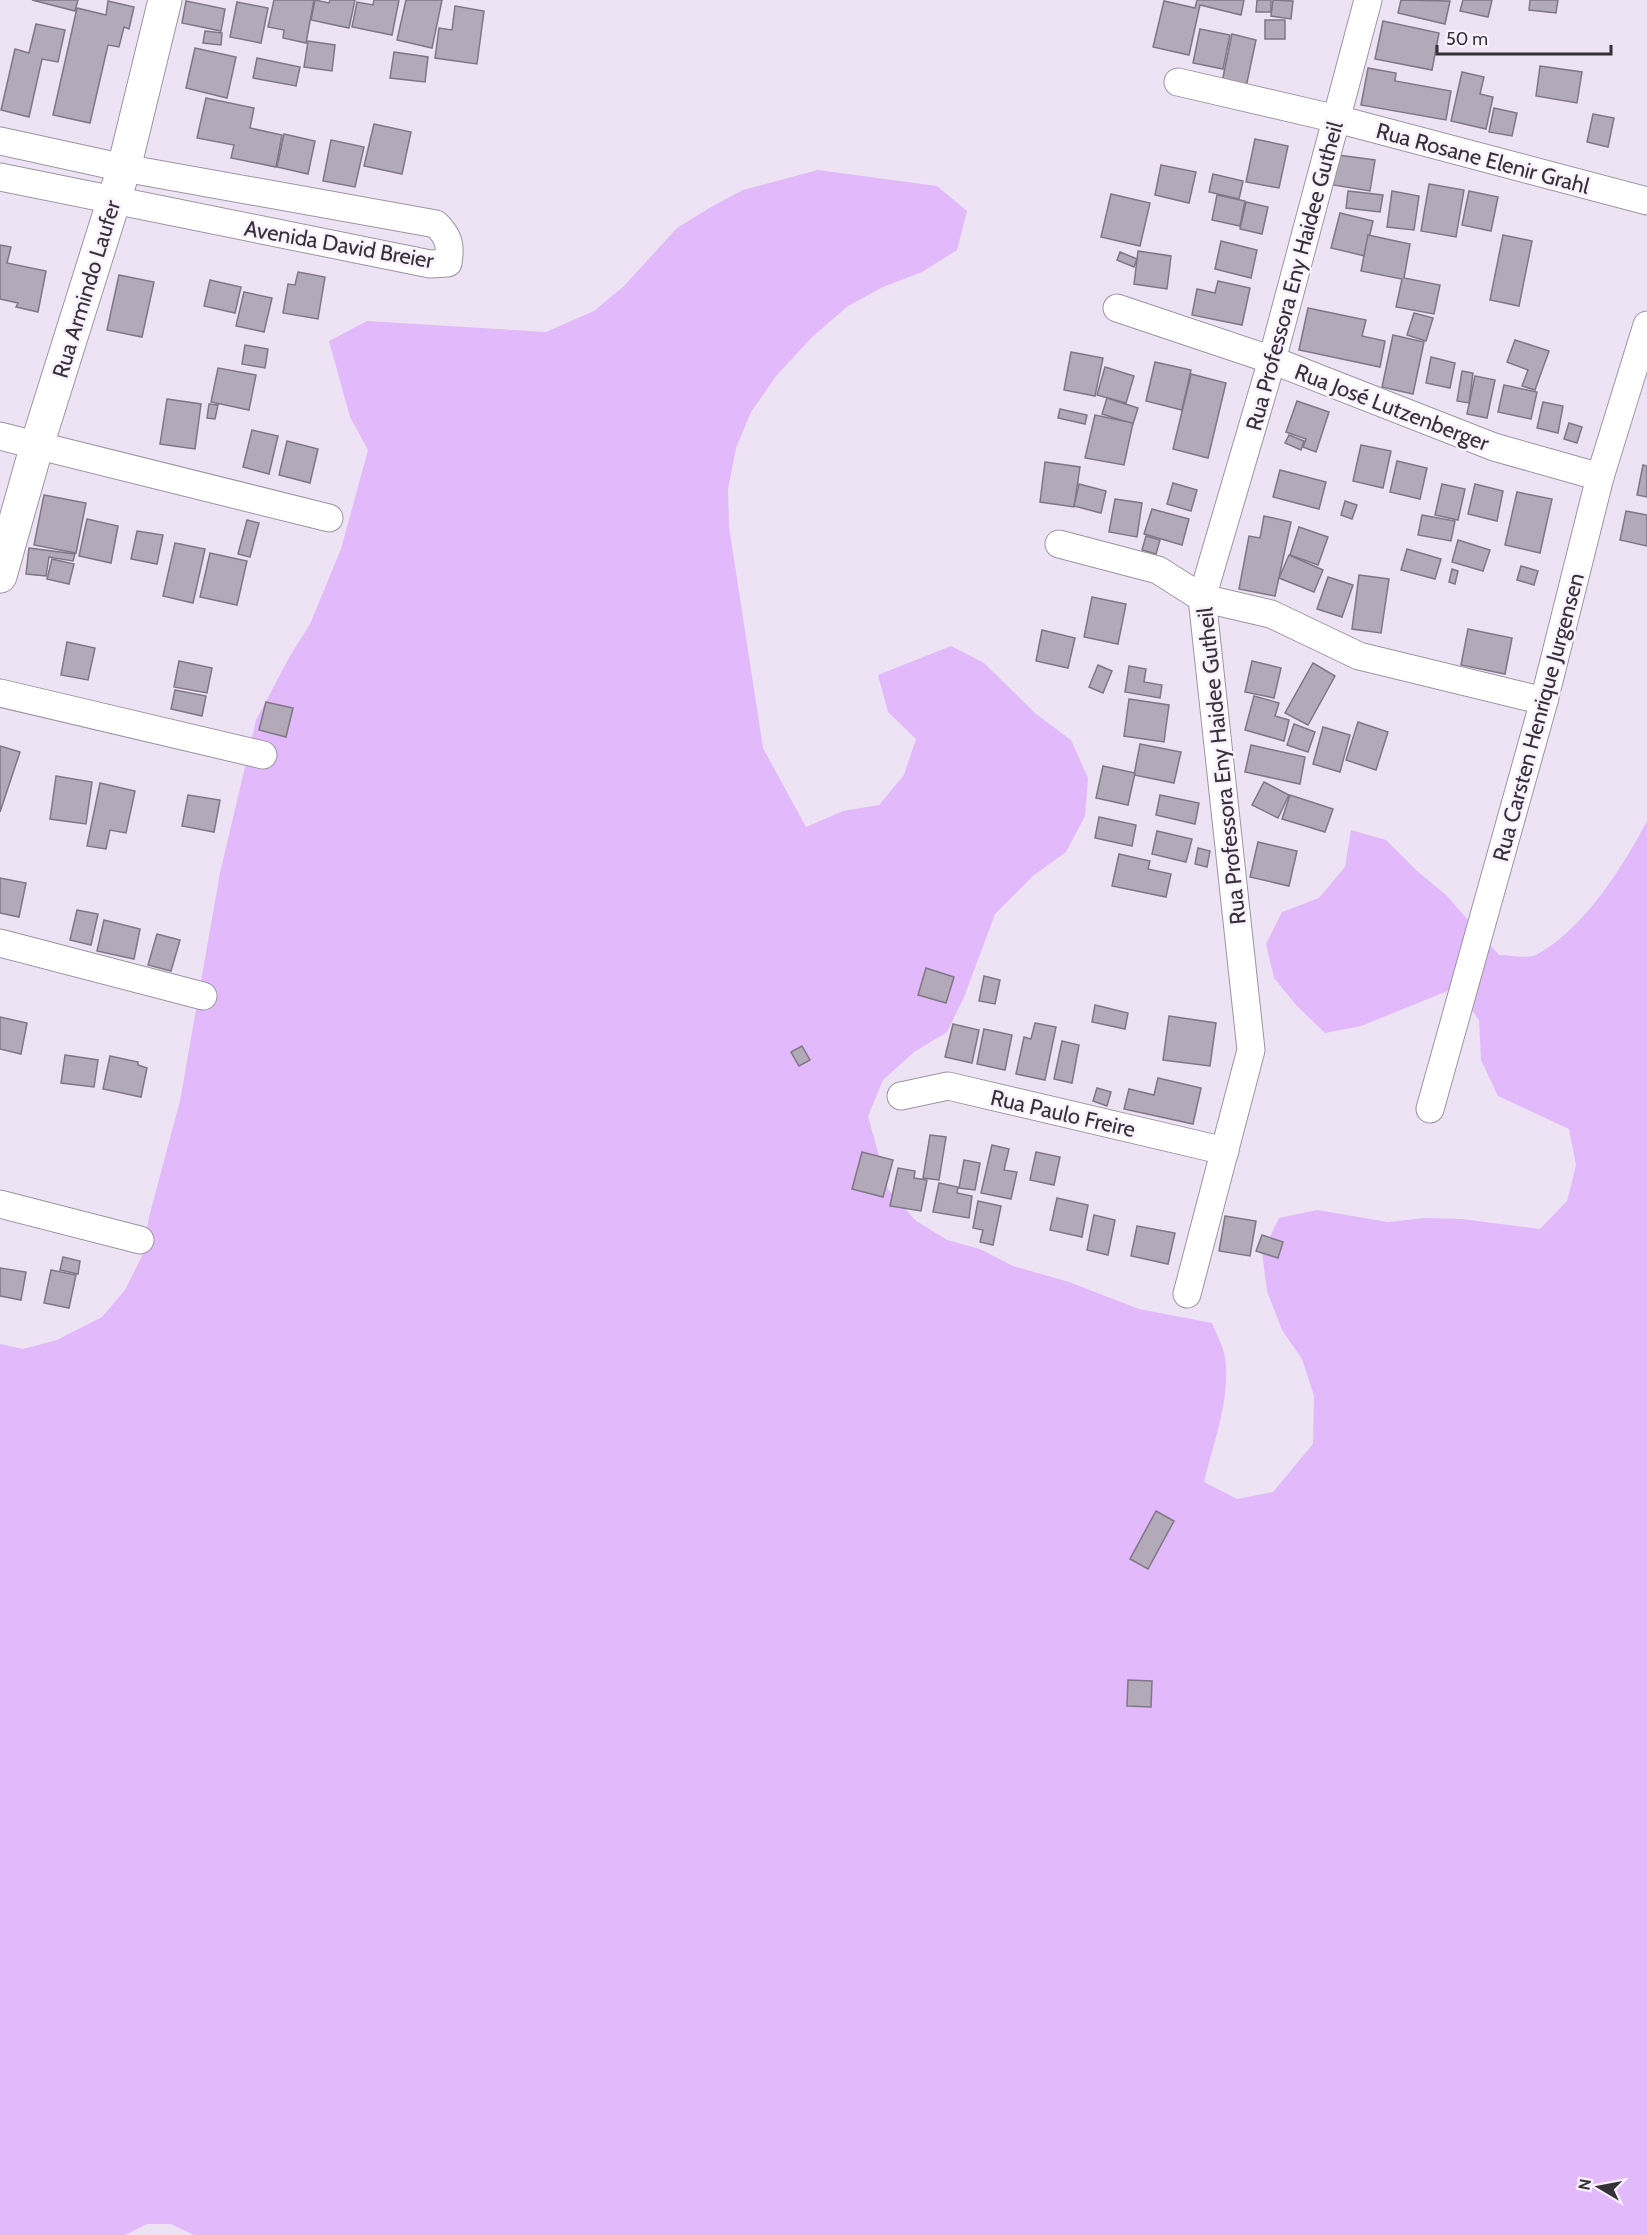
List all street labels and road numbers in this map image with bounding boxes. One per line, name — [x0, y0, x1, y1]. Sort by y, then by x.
street label: Rua Rosane Elenir Grahl — [1373, 117, 1593, 200]
street label: Rua Professora Eny Haidee Gutheil — [1240, 118, 1349, 434]
street label: Rua Armindo Laufer — [47, 197, 126, 381]
street label: Avenida David Breier — [242, 215, 436, 274]
street label: Rua José Lutzenberger — [1291, 358, 1493, 457]
street label: Rua Carsten Henrique Jurgensen — [1487, 570, 1590, 864]
street label: Rua Professora Eny Haidee Gutheil — [1191, 605, 1252, 926]
street label: Rua Paulo Freire — [988, 1084, 1138, 1143]

